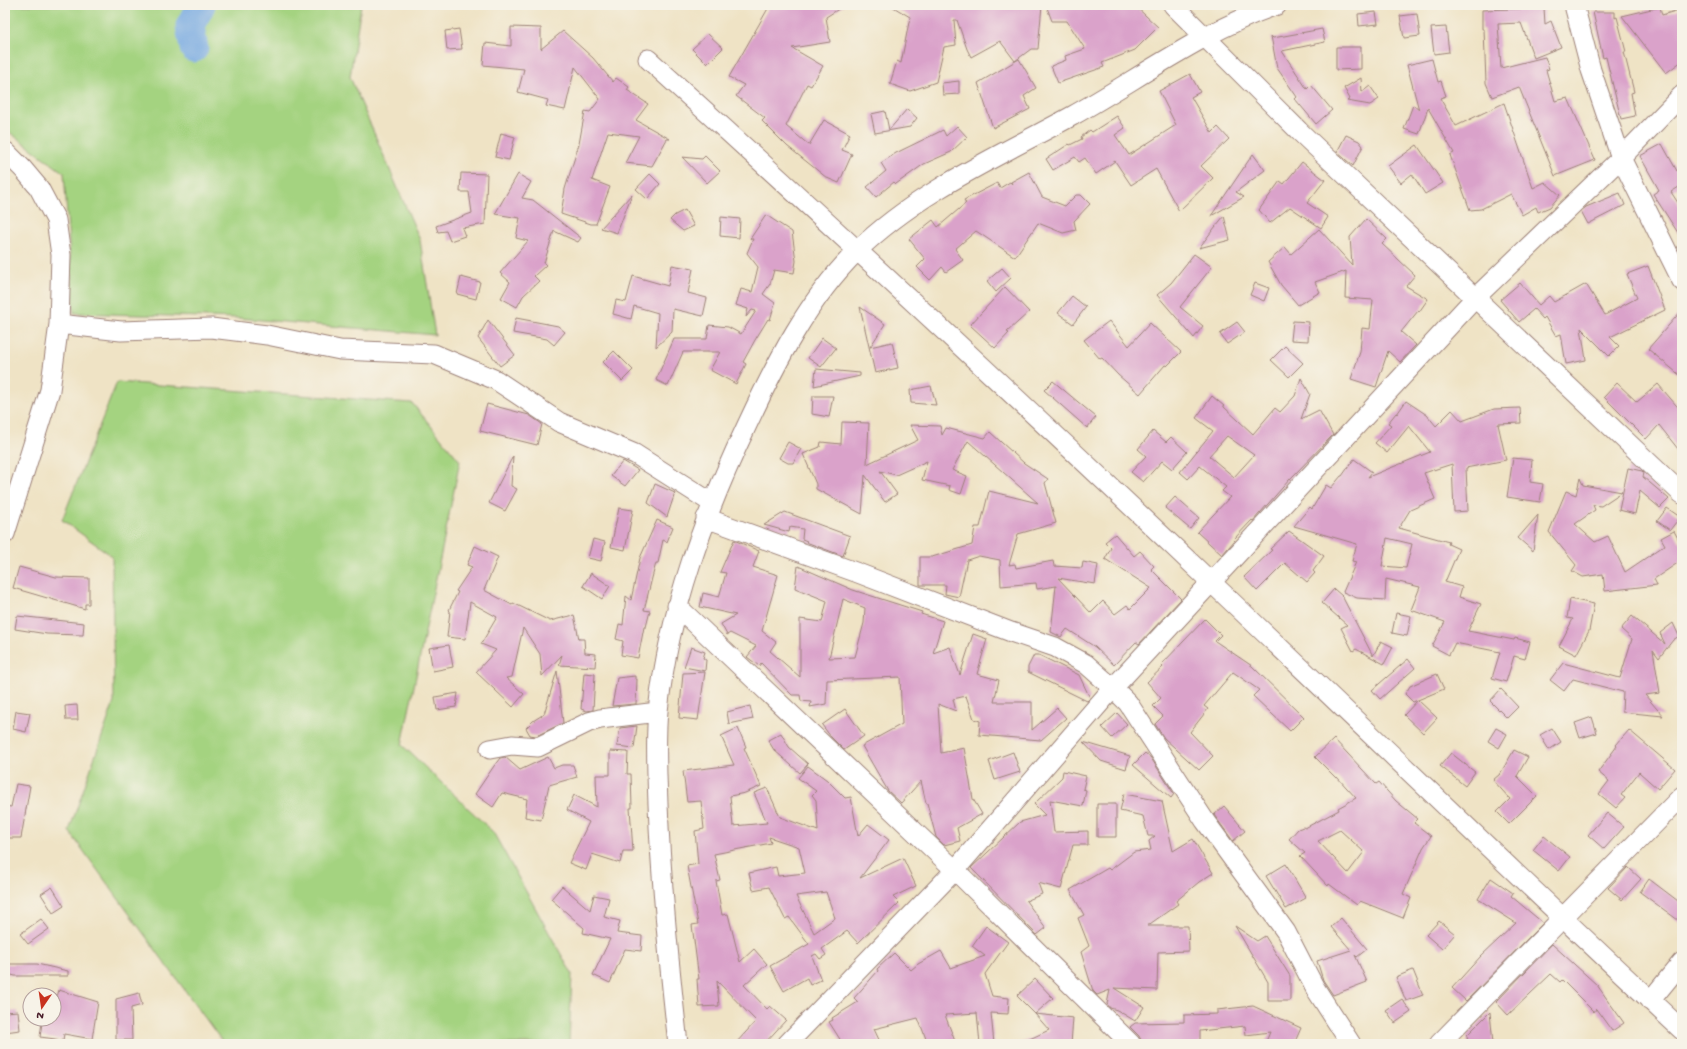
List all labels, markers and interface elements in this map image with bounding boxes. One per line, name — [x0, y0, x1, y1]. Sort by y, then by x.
north arrow — [22, 987, 62, 1027]
text: N — [35, 1008, 45, 1021]

